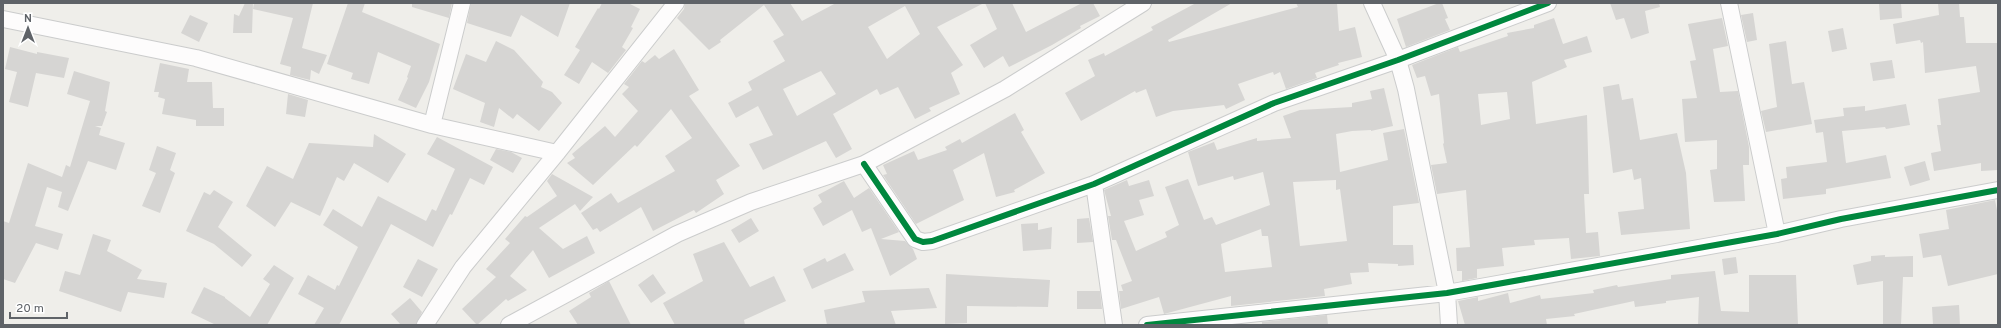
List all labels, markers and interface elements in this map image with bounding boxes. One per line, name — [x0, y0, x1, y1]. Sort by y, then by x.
north arrow — [8, 8, 48, 48]
text: N — [24, 12, 32, 26]
scale bar — [10, 294, 67, 320]
text: 20 m — [16, 301, 44, 317]

